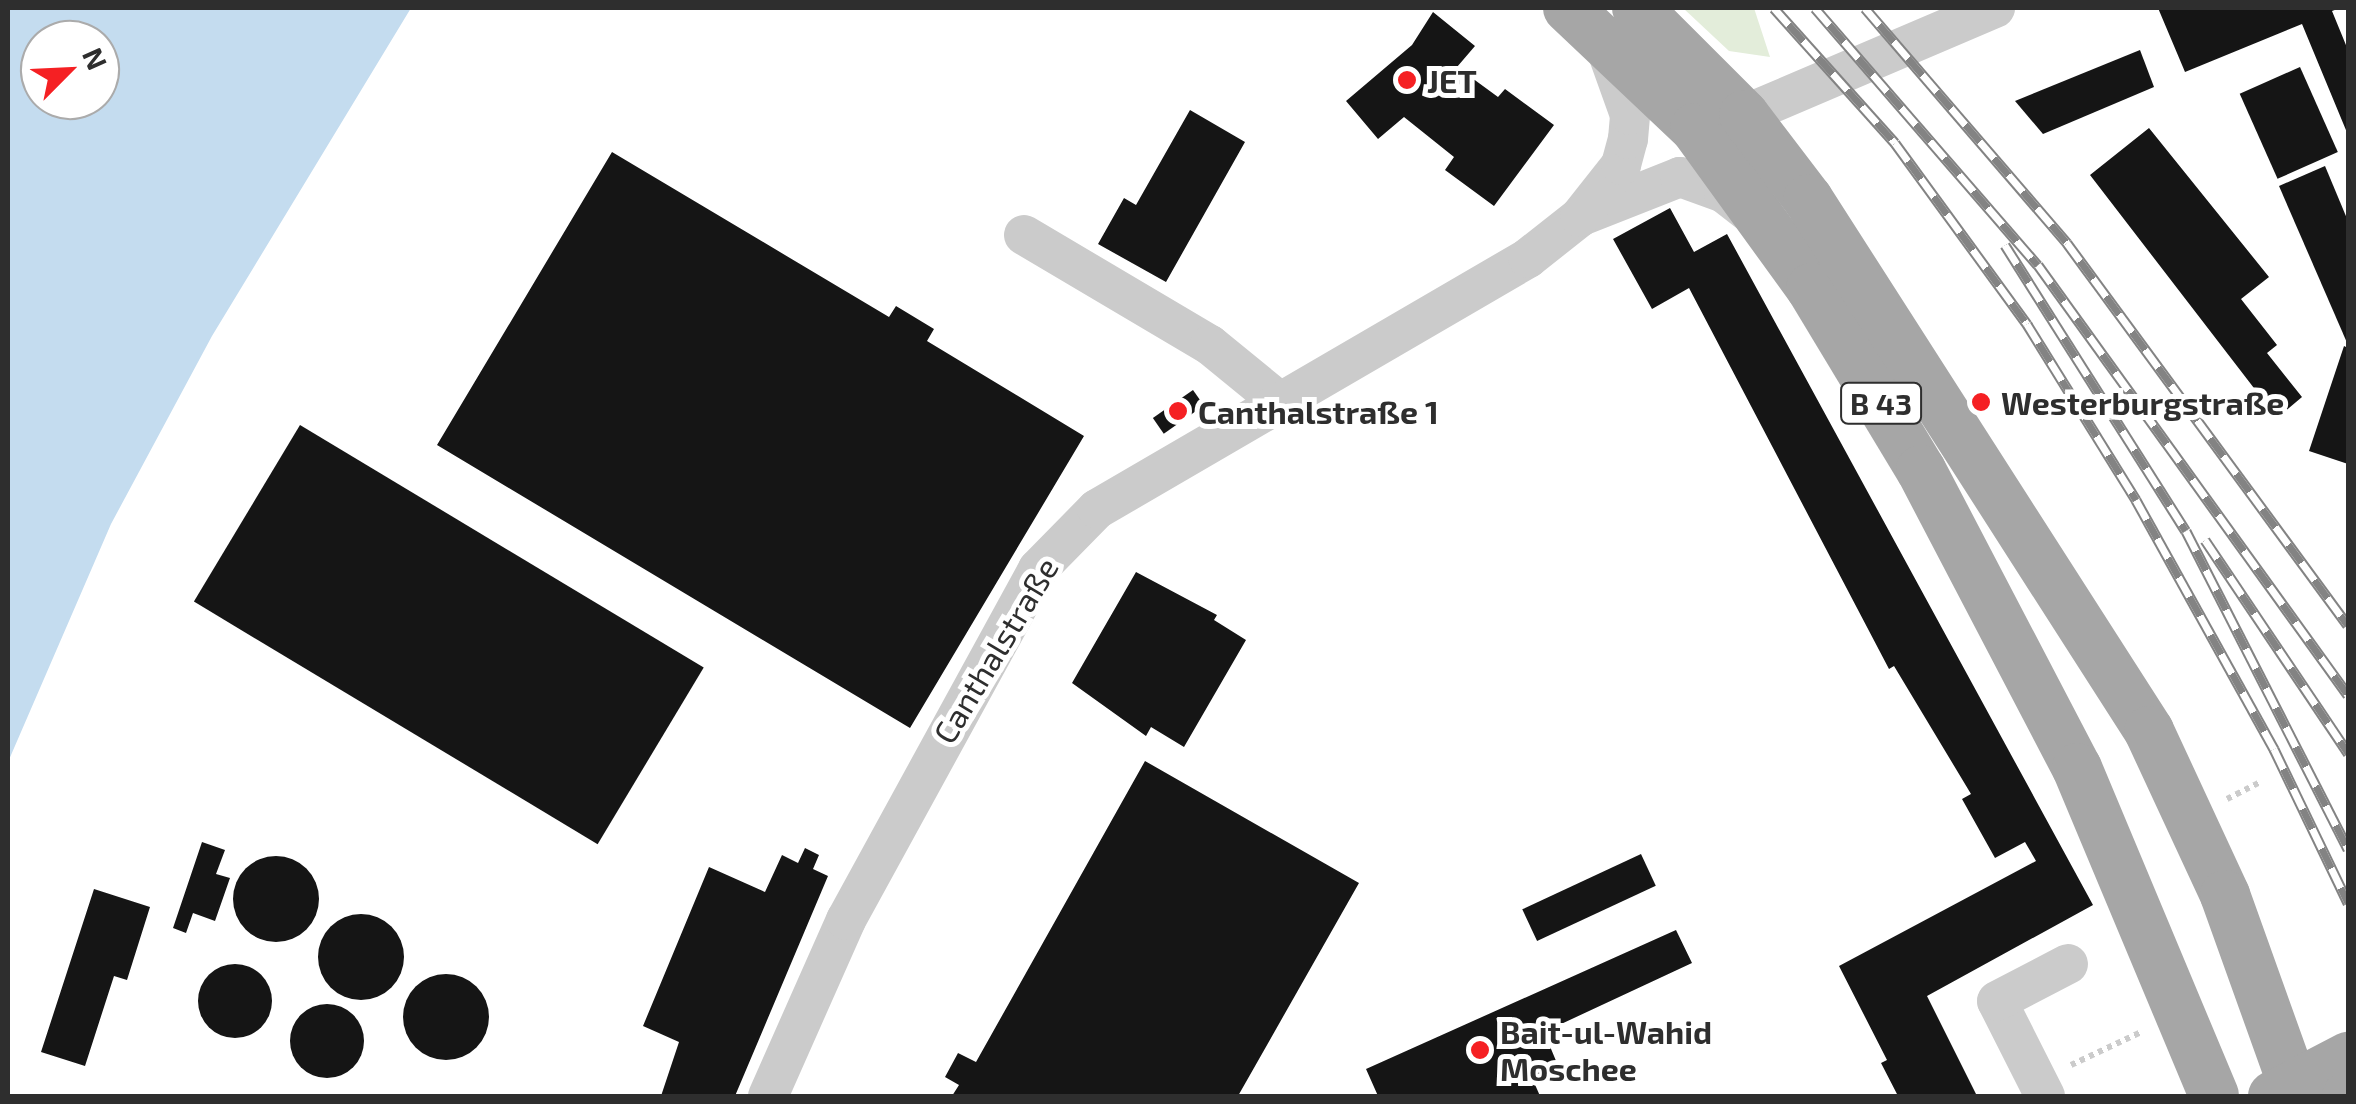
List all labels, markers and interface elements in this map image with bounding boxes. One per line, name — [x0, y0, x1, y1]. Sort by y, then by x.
north arrow — [20, 20, 120, 120]
text: N — [76, 42, 115, 75]
place label: JET — [1427, 61, 1477, 99]
marker: JET — [1396, 69, 1418, 91]
road number: B 43 — [1838, 378, 1924, 428]
place label: Westerburgstraße — [2001, 383, 2284, 421]
marker: Westerburgstraße — [1970, 391, 1992, 413]
place label: Canthalstraße 1 — [1198, 392, 1439, 430]
marker: Canthalstraße 1 — [1167, 400, 1189, 422]
street label: Canthalstraße — [924, 550, 1066, 750]
place label: Bait-ul-Wahid Moschee — [1500, 1013, 1712, 1088]
marker: Bait-ul-Wahid Moschee — [1469, 1039, 1491, 1061]

